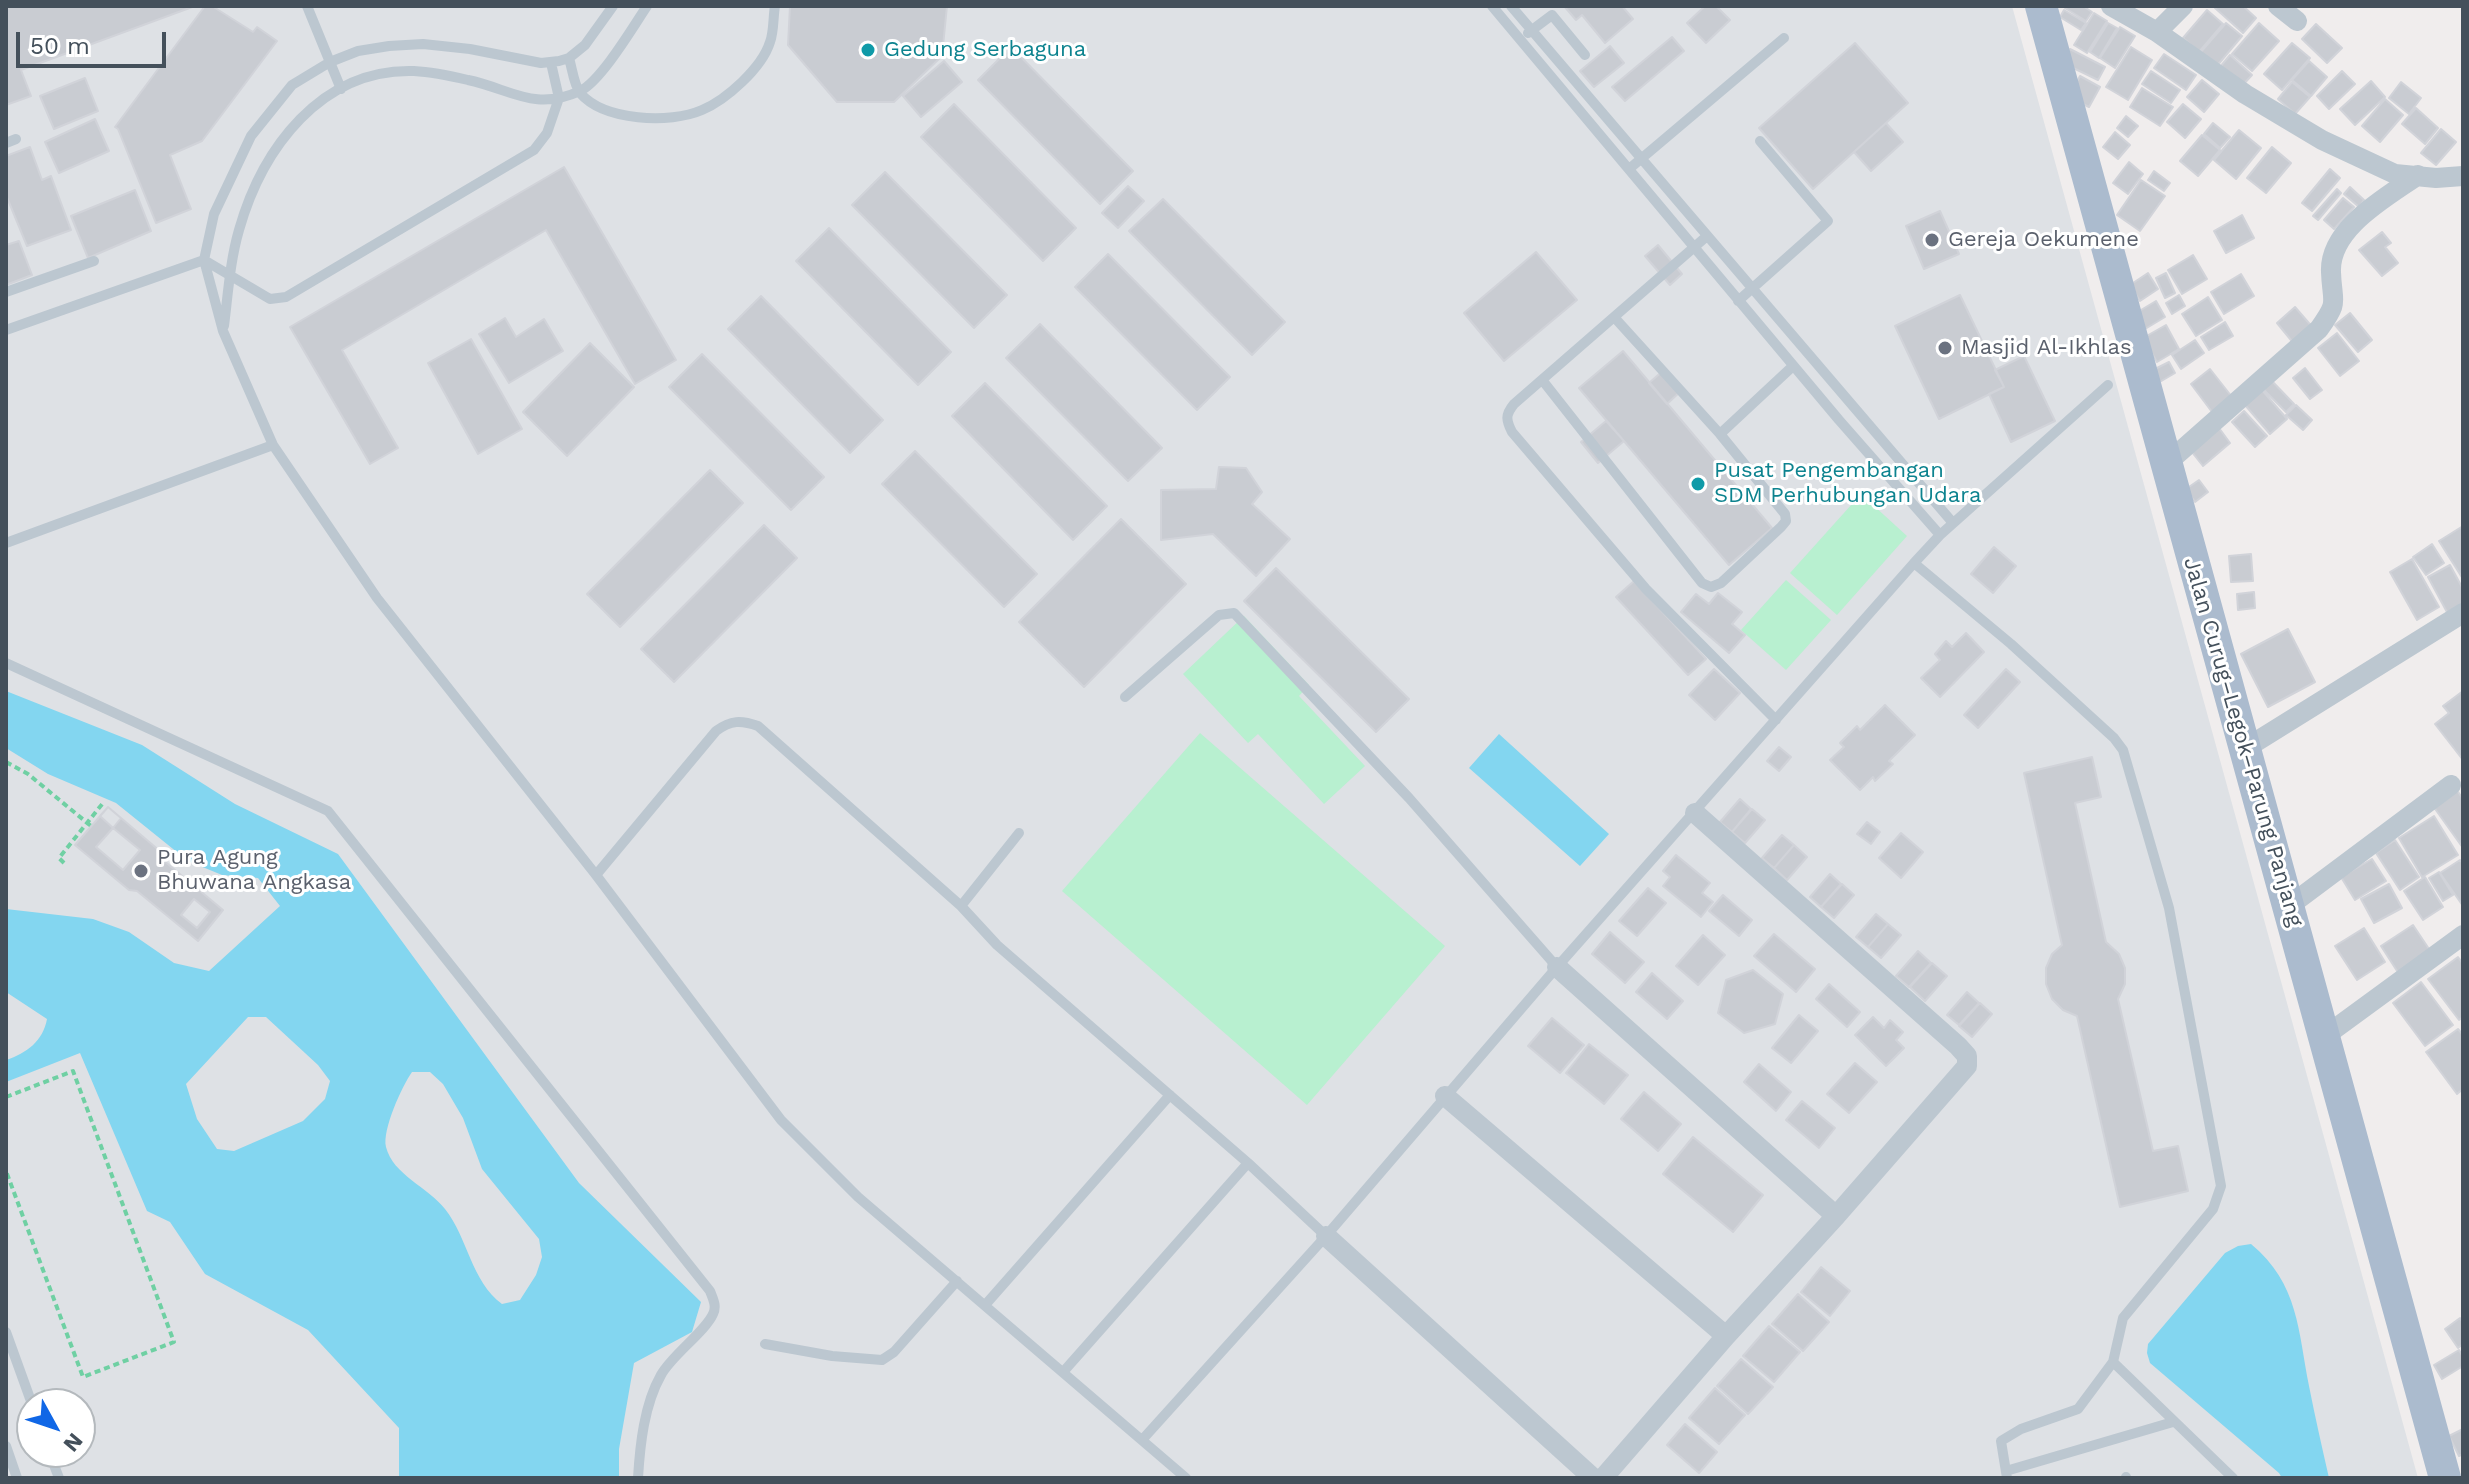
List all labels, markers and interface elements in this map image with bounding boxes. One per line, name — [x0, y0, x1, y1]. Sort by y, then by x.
scale bar — [20, 16, 170, 66]
text: 50 m — [30, 32, 90, 60]
place label: Gedung Serbaguna — [884, 37, 1086, 63]
marker: Gedung Serbaguna — [859, 41, 877, 59]
place label: Gereja Oekumene — [1948, 227, 2139, 253]
marker: Gereja Oekumene — [1923, 231, 1941, 249]
place label: Masjid Al-Ikhlas — [1961, 335, 2132, 361]
marker: Masjid Al-Ikhlas — [1936, 339, 1954, 357]
place label: Pusat Pengembangan SDM Perhubungan Udara — [1714, 458, 1981, 510]
marker: Pusat Pengembangan SDM Perhubungan Udara — [1689, 475, 1707, 493]
street label: Jalan Curug–Legok–Parung Panjang — [2178, 554, 2308, 930]
place label: Pura Agung Bhuwana Angkasa — [157, 845, 351, 896]
marker: Pura Agung Bhuwana Angkasa — [132, 862, 150, 880]
north arrow — [16, 1388, 96, 1468]
text: N — [58, 1428, 88, 1457]

